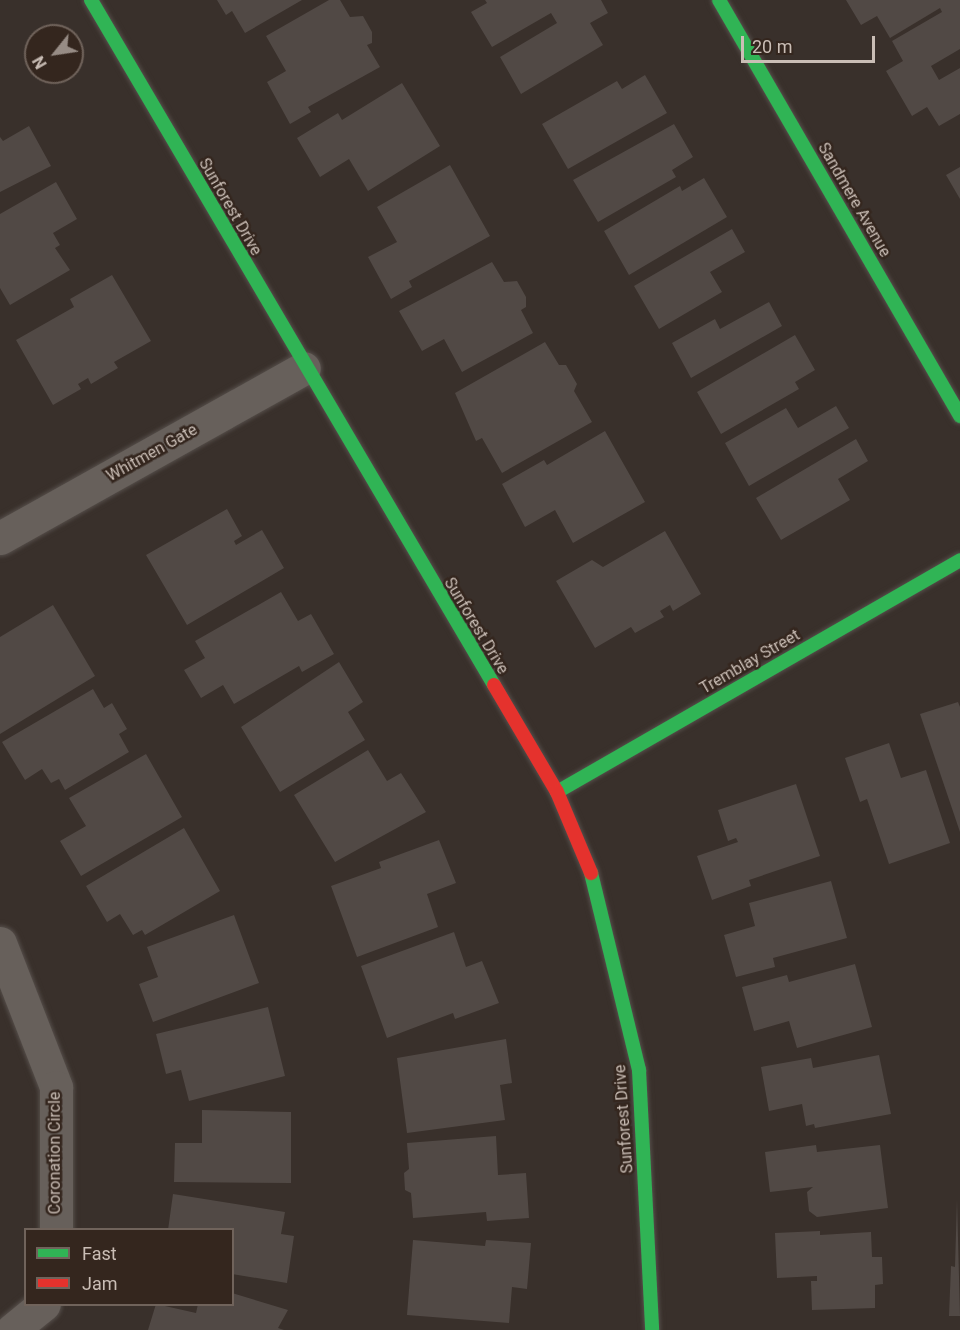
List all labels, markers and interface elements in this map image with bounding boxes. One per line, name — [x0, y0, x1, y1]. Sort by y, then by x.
north arrow — [24, 24, 84, 84]
scale bar — [744, 24, 878, 62]
text: 20 m — [752, 36, 792, 57]
text: N — [29, 53, 51, 72]
street label: Sandmere Avenue — [814, 140, 894, 260]
street label: Sunforest Drive — [194, 155, 266, 259]
street label: Whitmen Gate — [103, 420, 201, 486]
street label: Sunforest Drive — [440, 574, 512, 678]
street label: Tremblay Street — [697, 626, 803, 698]
street label: Sunforest Drive — [611, 1064, 637, 1174]
street label: Coronation Circle — [45, 1092, 65, 1214]
legend — [24, 1228, 234, 1306]
text: Fast — [82, 1243, 117, 1264]
text: Jam — [82, 1273, 118, 1294]

